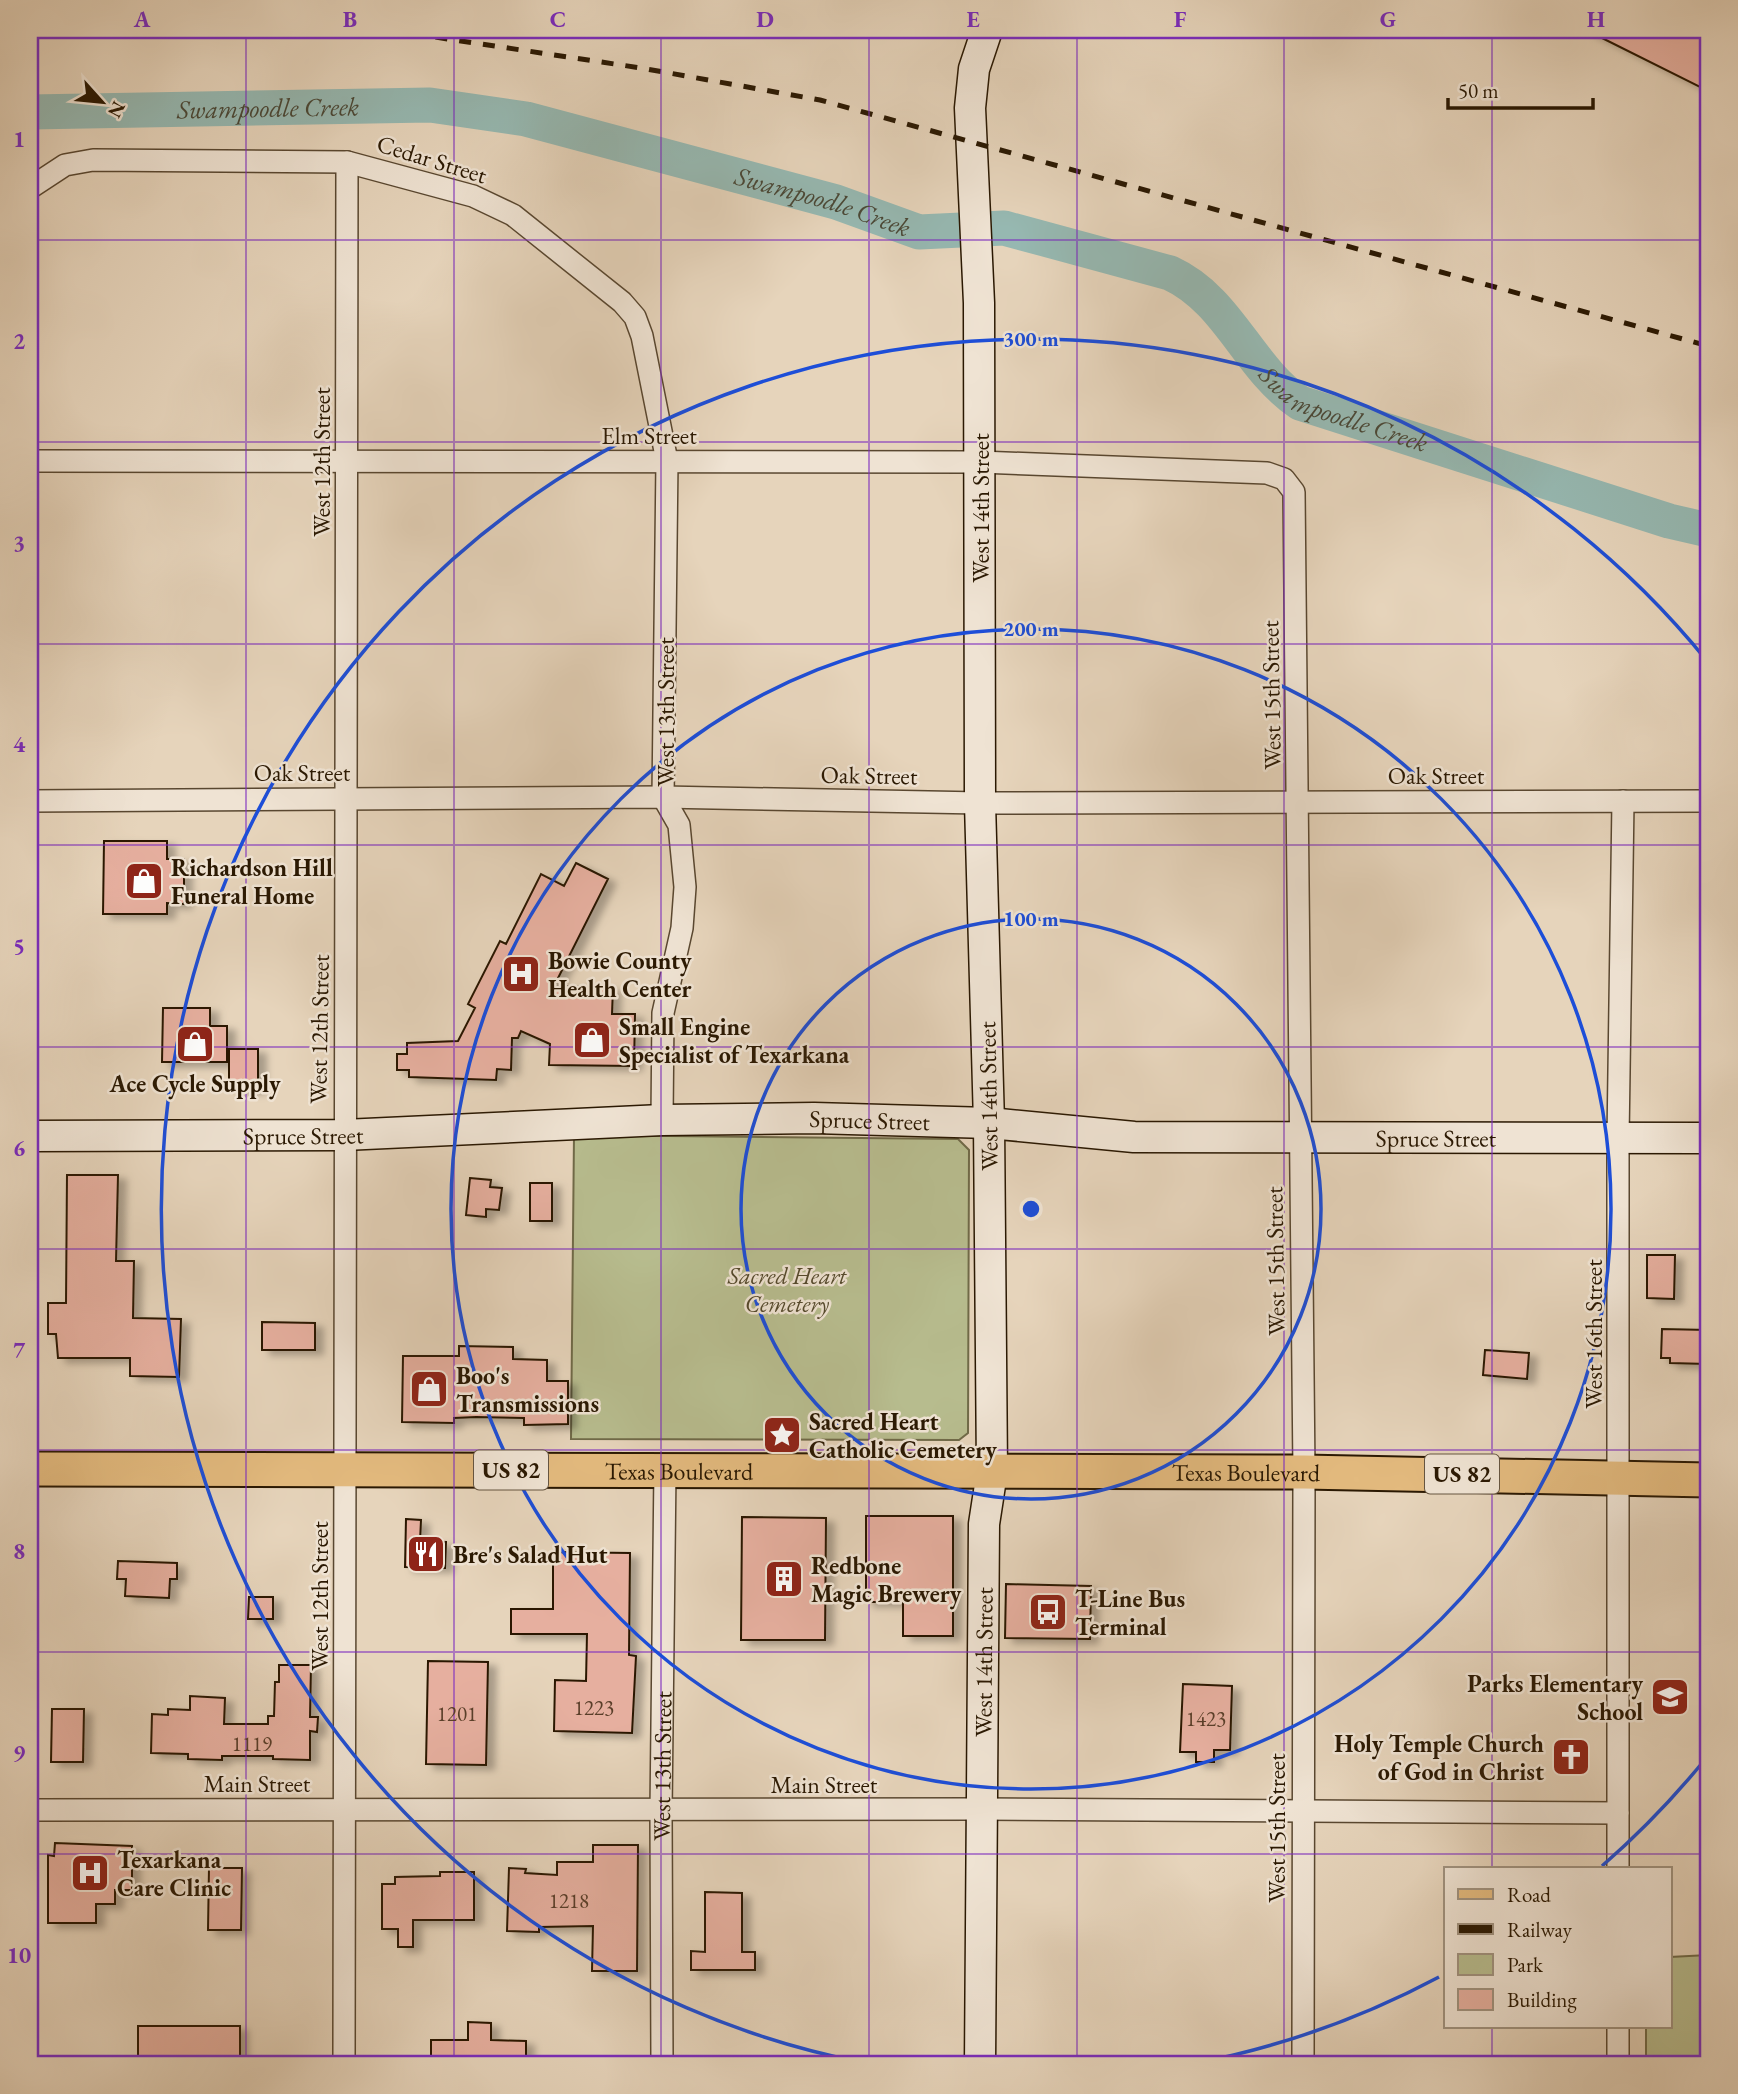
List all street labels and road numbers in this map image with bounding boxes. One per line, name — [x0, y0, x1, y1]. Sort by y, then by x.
street label: Cedar Street — [373, 128, 491, 191]
street label: West 12th Street — [306, 387, 337, 537]
street label: Elm Street — [601, 420, 697, 451]
street label: West 14th Street — [965, 433, 996, 583]
street label: West 15th Street — [1254, 620, 1288, 770]
street label: West 13th Street — [650, 637, 681, 787]
street label: Oak Street — [254, 757, 351, 788]
street label: Oak Street — [820, 759, 918, 791]
street label: Oak Street — [1388, 760, 1485, 791]
street label: West 12th Street — [302, 954, 336, 1104]
street label: West 14th Street — [971, 1021, 1005, 1171]
street label: Spruce Street — [809, 1102, 931, 1137]
street label: Spruce Street — [243, 1119, 364, 1151]
street label: Spruce Street — [1376, 1122, 1497, 1153]
street label: West 15th Street — [1258, 1186, 1292, 1336]
street label: West 16th Street — [1578, 1259, 1609, 1409]
road number: US 82 — [474, 1450, 548, 1490]
street label: Texas Boulevard — [605, 1455, 754, 1486]
road number: US 82 — [1425, 1455, 1499, 1494]
street label: Texas Boulevard — [1172, 1456, 1321, 1488]
street label: West 12th Street — [304, 1521, 335, 1671]
street label: West 14th Street — [967, 1587, 999, 1737]
street label: West 13th Street — [645, 1691, 678, 1841]
street label: West 15th Street — [1261, 1753, 1292, 1903]
street label: Main Street — [204, 1768, 311, 1799]
street label: Main Street — [771, 1769, 878, 1800]

